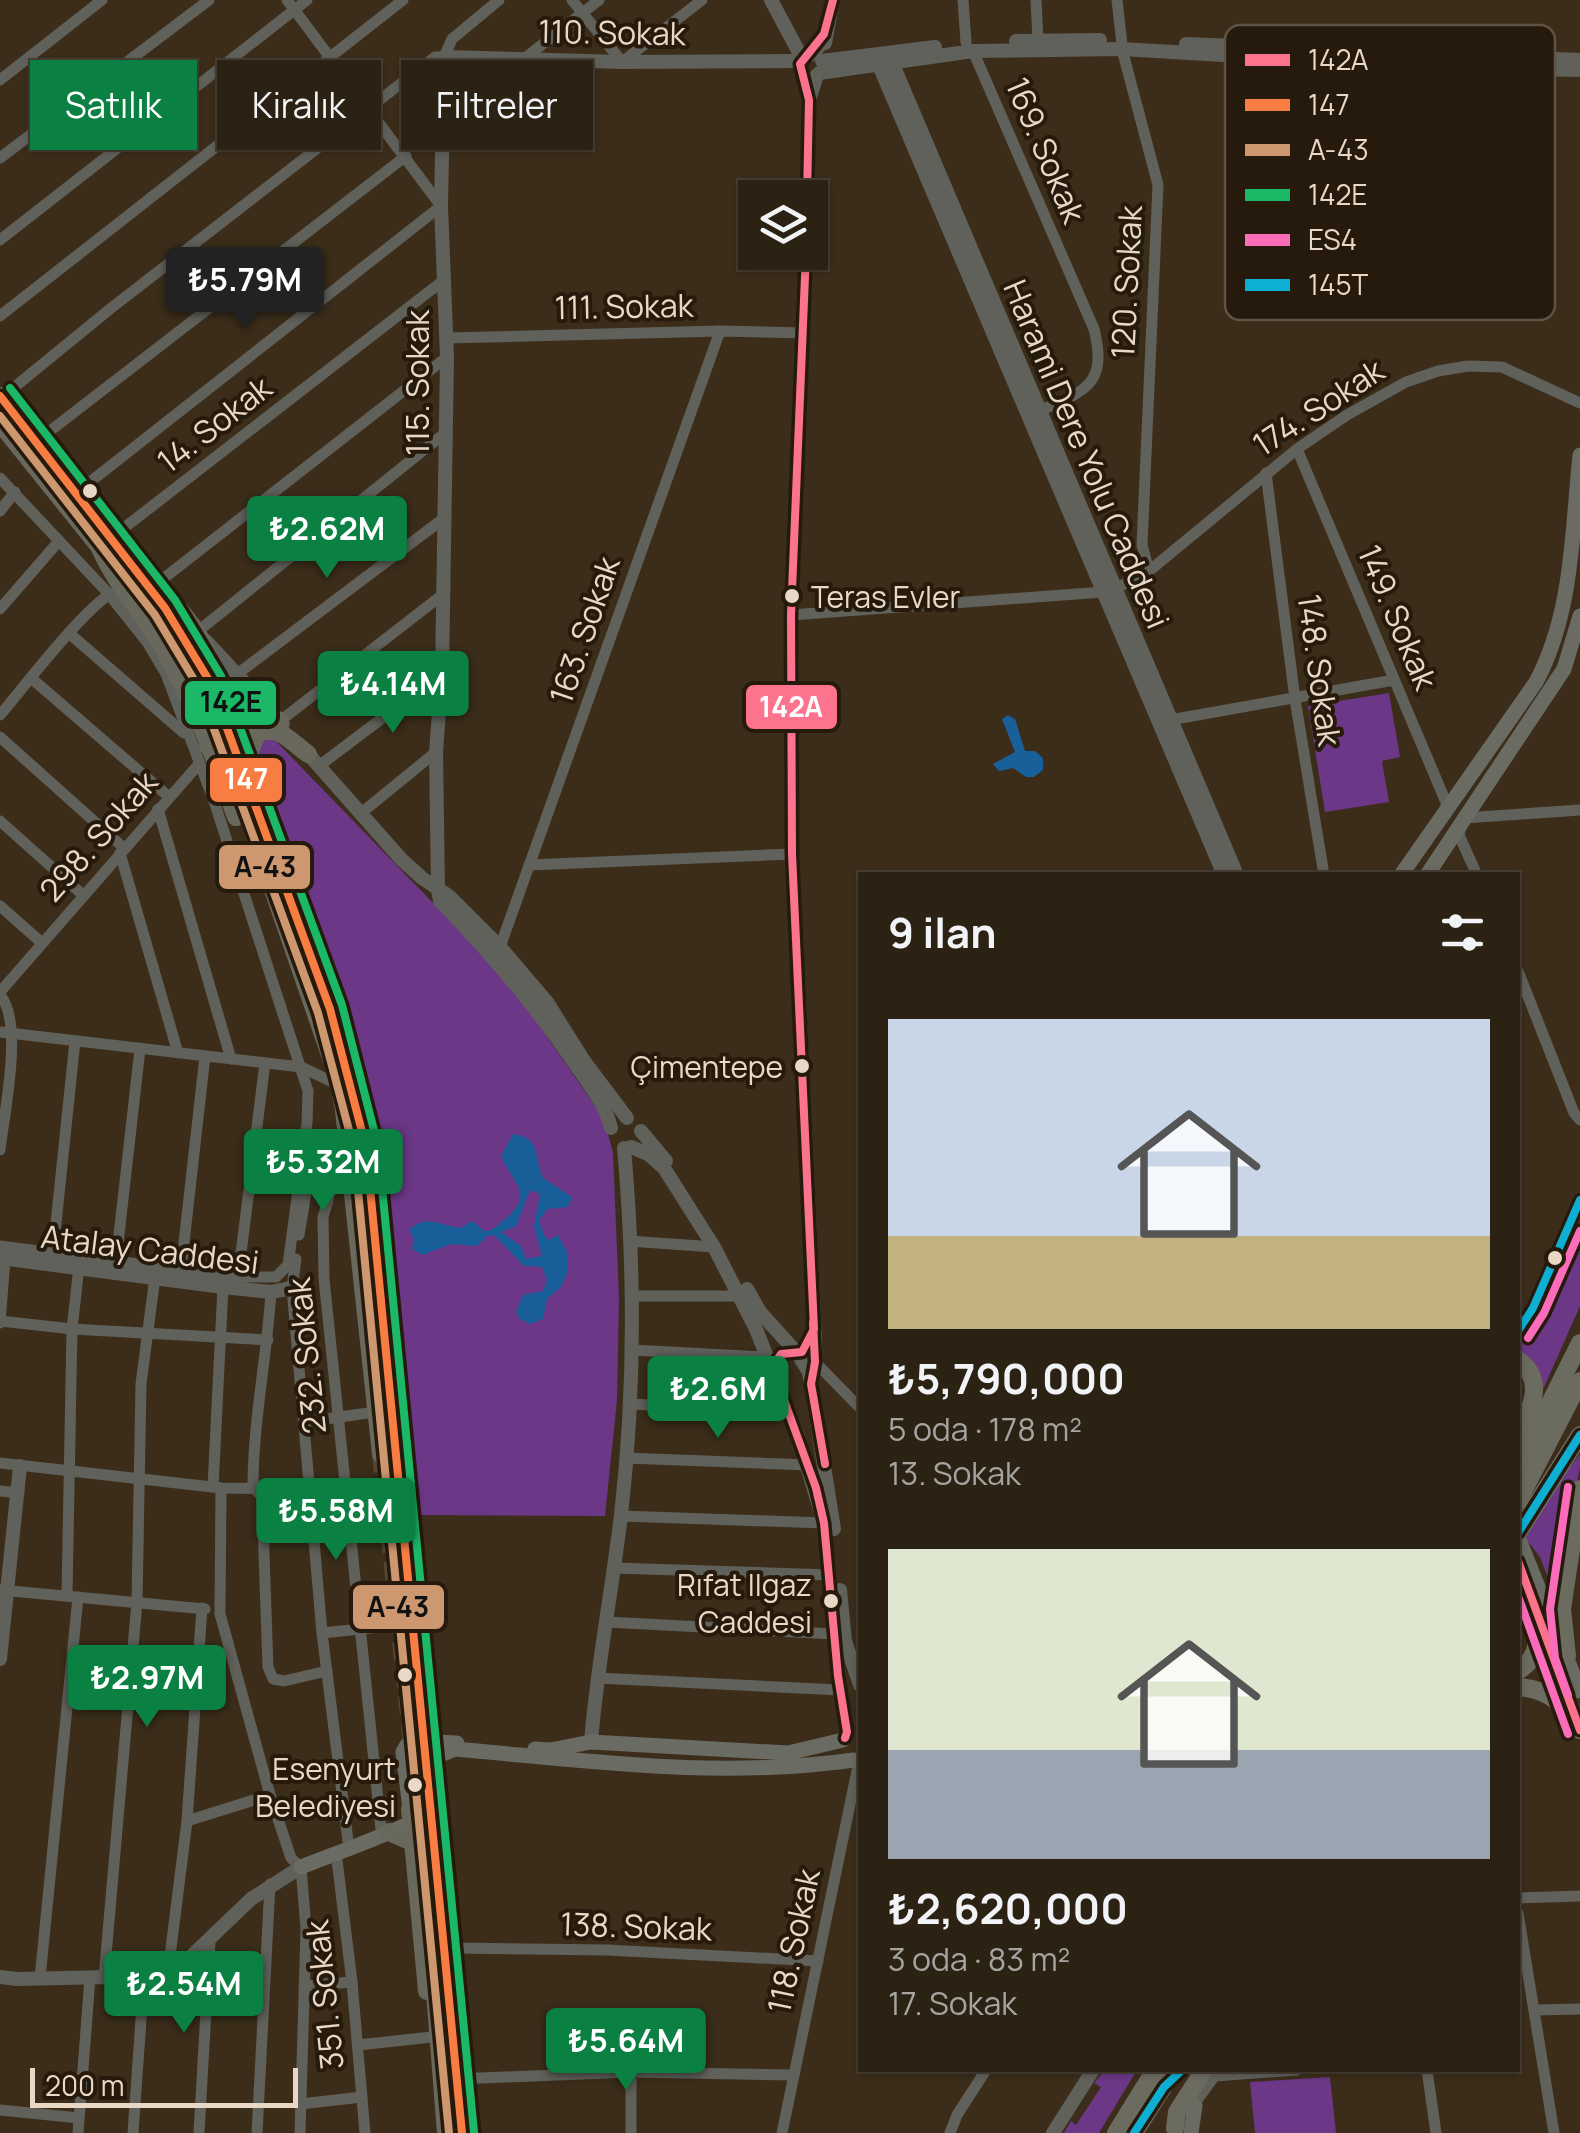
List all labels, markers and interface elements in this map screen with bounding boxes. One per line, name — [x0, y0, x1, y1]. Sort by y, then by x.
street label: 110. Sokak — [538, 9, 687, 55]
legend — [1225, 25, 1555, 320]
text: 142A — [1308, 40, 1369, 78]
chip: Satılık — [30, 60, 197, 150]
chip: Kiralık — [217, 60, 381, 150]
chip: Filtreler — [401, 60, 593, 150]
street label: 169. Sokak — [996, 71, 1097, 230]
text: 147 — [1308, 85, 1349, 123]
text: A-43 — [1308, 130, 1369, 168]
text: 142E — [1308, 175, 1367, 213]
map controls — [738, 180, 828, 270]
button: layers — [738, 180, 828, 270]
street label: 120. Sokak — [1100, 203, 1152, 360]
text: ES4 — [1308, 220, 1357, 258]
pin: ₺5.79M — [164, 247, 326, 332]
text: ₺5.79M — [188, 257, 302, 301]
text: 145T — [1308, 265, 1369, 303]
street label: Harami Dere Yolu Caddesi — [994, 273, 1180, 635]
street label: 111. Sokak — [554, 283, 695, 329]
street label: 115. Sokak — [395, 309, 439, 456]
street label: 174. Sokak — [1244, 348, 1393, 466]
street label: 14. Sokak — [148, 365, 281, 482]
unlabelled marker — [80, 481, 100, 501]
pin: ₺2.62M — [246, 496, 408, 581]
text: ₺2.62M — [269, 506, 385, 550]
street label: 149. Sokak — [1348, 538, 1449, 697]
street label: 163. Sokak — [538, 550, 630, 709]
place label: Teras Evler — [811, 576, 961, 617]
marker: Teras Evler — [782, 586, 802, 606]
street label: 148. Sokak — [1288, 591, 1353, 750]
pin: ₺4.14M — [312, 651, 474, 736]
text: ₺4.14M — [340, 661, 446, 705]
line badge: 142E — [183, 679, 278, 727]
text: 142E — [200, 682, 262, 720]
line badge: 142A — [744, 683, 839, 731]
text: 142A — [759, 687, 823, 725]
line badge: 147 — [208, 756, 284, 804]
text: 147 — [224, 759, 268, 797]
street label: 298. Sokak — [29, 761, 168, 911]
line badge: A-43 — [217, 843, 312, 891]
text: A-43 — [234, 847, 296, 885]
text: 9 ilan — [888, 903, 997, 961]
icon: filters — [1435, 905, 1490, 960]
place label: Çimentepe — [630, 1046, 783, 1087]
marker: Çimentepe — [792, 1056, 812, 1076]
icon: home — [1099, 1084, 1279, 1264]
pin: ₺5.32M — [242, 1129, 404, 1214]
text: ₺5.32M — [266, 1139, 380, 1183]
street label: Atalay Caddesi — [38, 1214, 262, 1284]
unlabelled marker — [1545, 1248, 1565, 1268]
street label: 232. Sokak — [276, 1275, 336, 1436]
text: ₺5,790,000 — [888, 1349, 1125, 1407]
pin: ₺2.6M — [648, 1356, 788, 1441]
text: ₺2.6M — [669, 1366, 767, 1410]
text: 5 oda · 178 m² — [888, 1407, 1082, 1451]
text: 13. Sokak — [888, 1451, 1021, 1495]
pin: ₺5.58M — [255, 1478, 417, 1563]
text: ₺5.58M — [278, 1488, 394, 1532]
place label: Rıfat Ilgaz Caddesi — [677, 1564, 812, 1642]
line badge: A-43 — [351, 1583, 446, 1631]
text: A-43 — [367, 1587, 429, 1625]
marker: Rıfat Ilgaz Caddesi — [821, 1591, 841, 1611]
icon: home — [1099, 1614, 1279, 1794]
pin: ₺2.97M — [66, 1645, 228, 1730]
text: ₺2.97M — [90, 1655, 204, 1699]
unlabelled marker — [395, 1665, 415, 1685]
place label: Esenyurt Belediyesi — [255, 1748, 396, 1826]
marker: Esenyurt Belediyesi — [405, 1775, 425, 1795]
street label: 118. Sokak — [756, 1864, 830, 2017]
text: ₺2,620,000 — [888, 1879, 1128, 1937]
street label: 138. Sokak — [560, 1901, 714, 1951]
street label: 351. Sokak — [294, 1917, 354, 2072]
text: 3 oda · 83 m² — [888, 1937, 1070, 1981]
pin: ₺2.54M — [103, 1951, 265, 2036]
text: ₺2.54M — [126, 1961, 242, 2005]
text: 17. Sokak — [888, 1981, 1017, 2025]
pin: ₺5.64M — [545, 2008, 707, 2093]
text: ₺5.64M — [568, 2018, 684, 2062]
scale bar — [30, 2063, 298, 2108]
text: 200 m — [45, 2066, 124, 2104]

